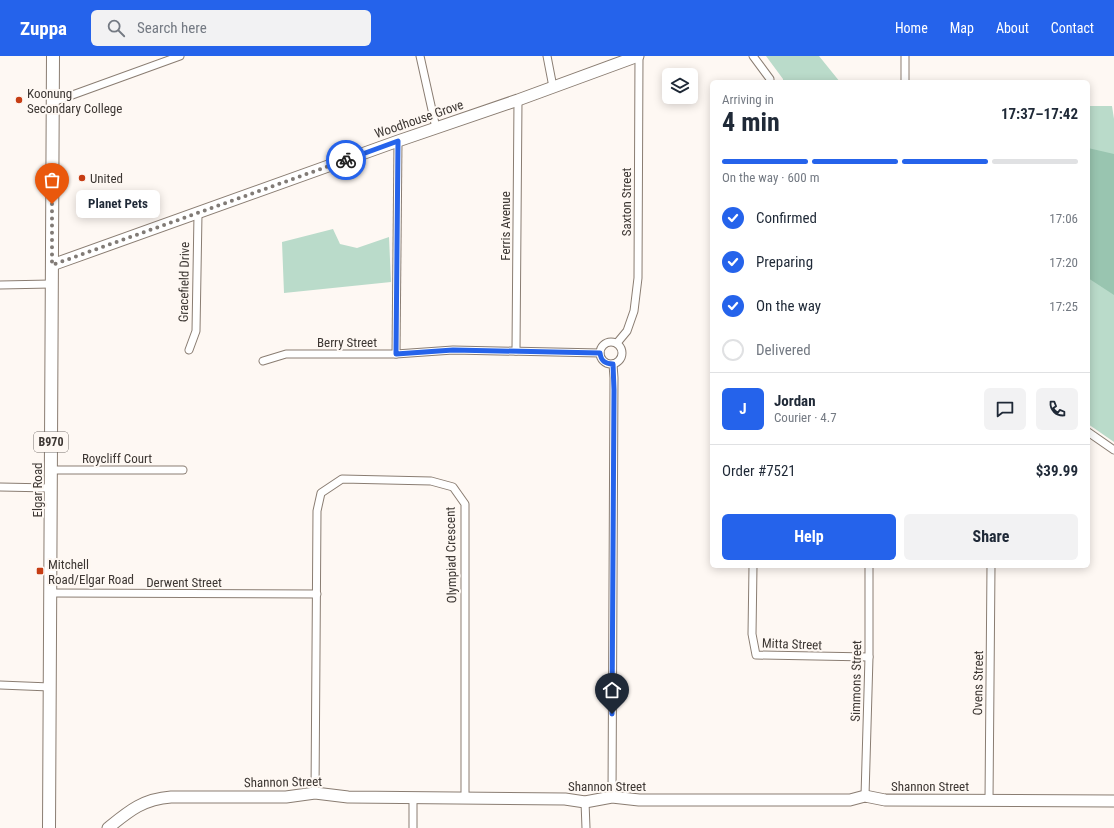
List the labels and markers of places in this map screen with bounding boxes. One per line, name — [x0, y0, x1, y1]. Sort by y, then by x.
place label: Koonung Secondary College — [27, 86, 122, 116]
marker: Koonung Secondary College — [14, 95, 24, 105]
pin — [35, 163, 69, 204]
place label: United — [90, 171, 123, 186]
marker: United — [77, 173, 87, 183]
callout: Planet Pets — [76, 190, 160, 218]
place label: Mitchell Road/Elgar Road — [48, 557, 134, 587]
marker: Mitchell Road/Elgar Road — [35, 566, 45, 576]
pin — [595, 673, 629, 714]

